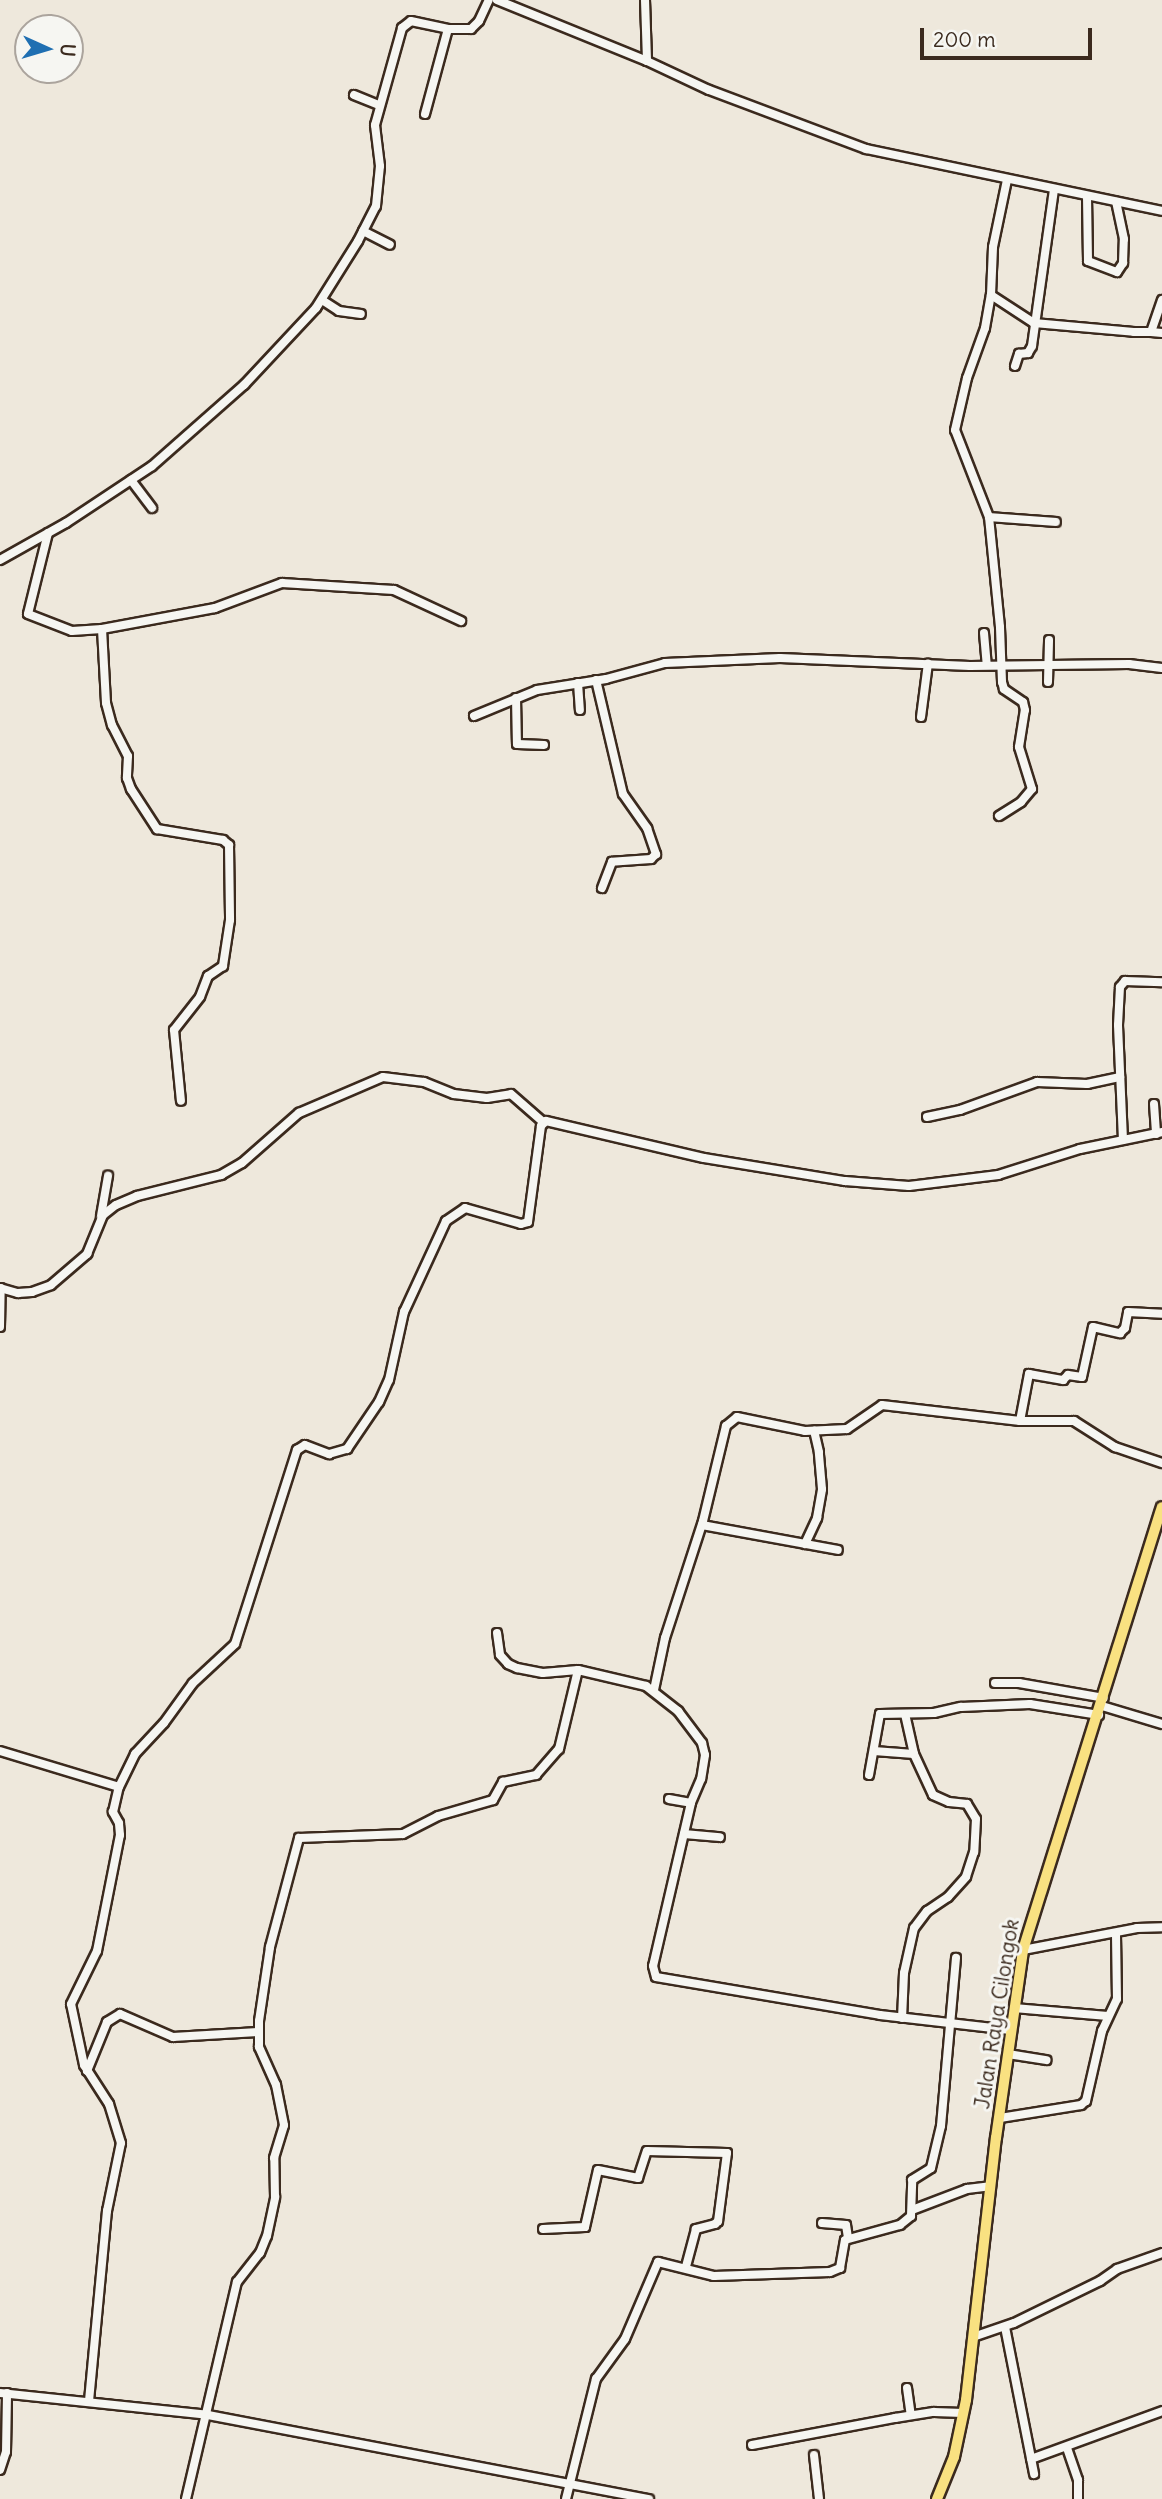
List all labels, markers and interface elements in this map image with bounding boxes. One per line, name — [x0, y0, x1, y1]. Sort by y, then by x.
north arrow — [14, 14, 84, 84]
scale bar — [924, 14, 1096, 58]
text: 200 m — [933, 26, 996, 53]
text: U — [56, 43, 80, 58]
street label: Jalan Raya Cilongok — [970, 1917, 1024, 2111]

